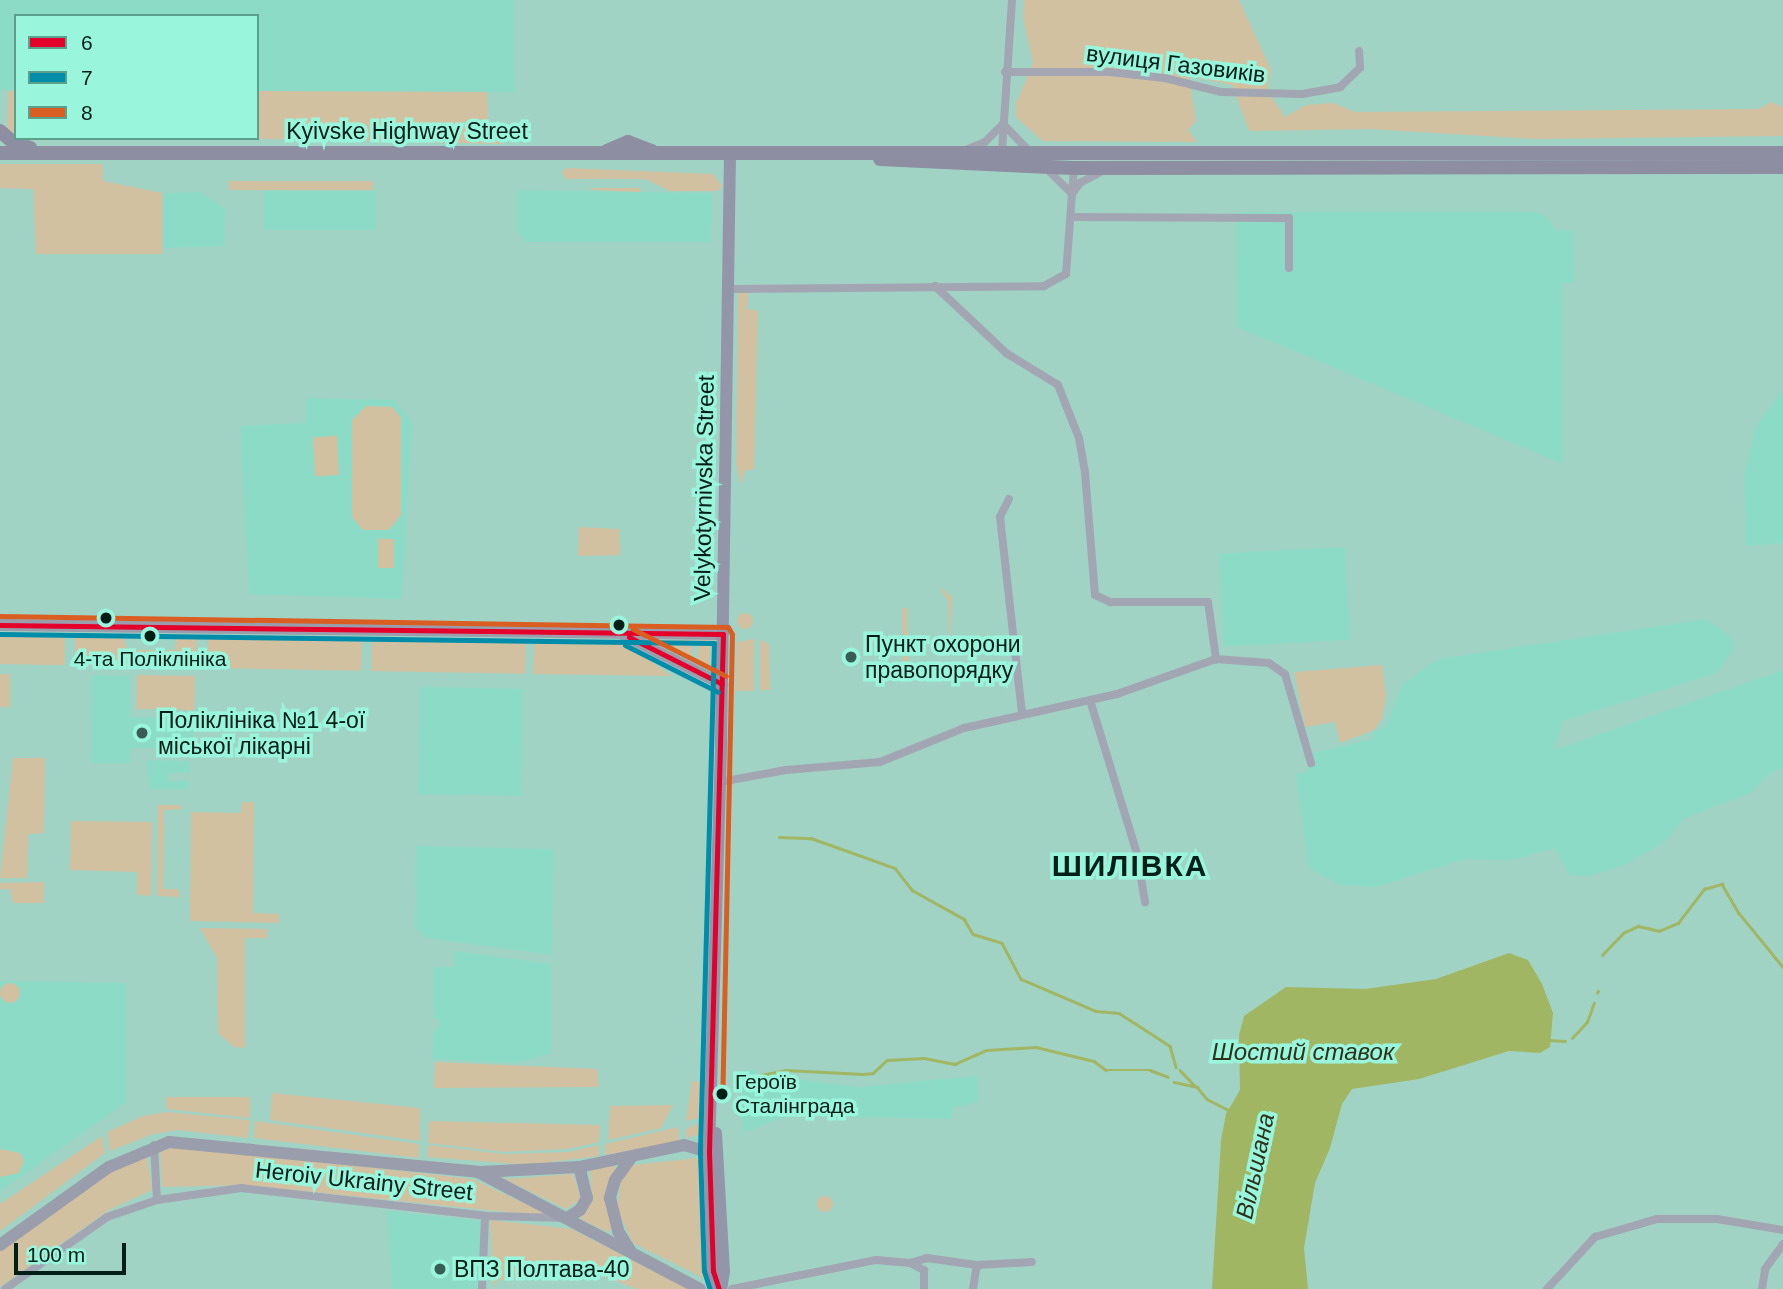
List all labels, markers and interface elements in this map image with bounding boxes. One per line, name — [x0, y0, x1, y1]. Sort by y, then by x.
legend — [14, 14, 259, 140]
text: 6 — [81, 31, 93, 54]
street label: вулиця Газовиків — [1085, 39, 1267, 89]
text: 7 — [81, 66, 93, 89]
text: 8 — [81, 101, 93, 124]
street label: Kyivske Highway Street — [286, 117, 528, 145]
street label: Velykotyrnivska Street — [688, 375, 720, 601]
unlabelled marker — [99, 611, 113, 625]
unlabelled marker — [612, 618, 626, 632]
marker: 4-та Поліклініка — [143, 629, 157, 643]
place label: Пункт охорони правопорядку — [865, 630, 1021, 684]
place label: 4-та Поліклініка — [74, 646, 226, 672]
marker: Пункт охорони правопорядку — [843, 649, 859, 665]
place label: Поліклініка №1 4-ої міської лікарні — [158, 706, 365, 760]
marker: Поліклініка №1 4-ої міської лікарні — [132, 723, 152, 743]
district label: ШИЛІВКА — [1053, 848, 1207, 884]
water label: Шостий ставок — [1212, 1038, 1394, 1066]
place label: Героїв Сталінграда — [735, 1069, 855, 1119]
marker: Героїв Сталінграда — [715, 1087, 729, 1101]
water label: Вільшана — [1230, 1111, 1280, 1221]
street label: Heroiv Ukrainy Street — [254, 1156, 474, 1206]
scale bar — [18, 1230, 130, 1274]
text: 100 m — [27, 1243, 85, 1266]
place label: ВПЗ Полтава-40 — [454, 1255, 629, 1283]
marker: ВПЗ Полтава-40 — [432, 1261, 448, 1277]

